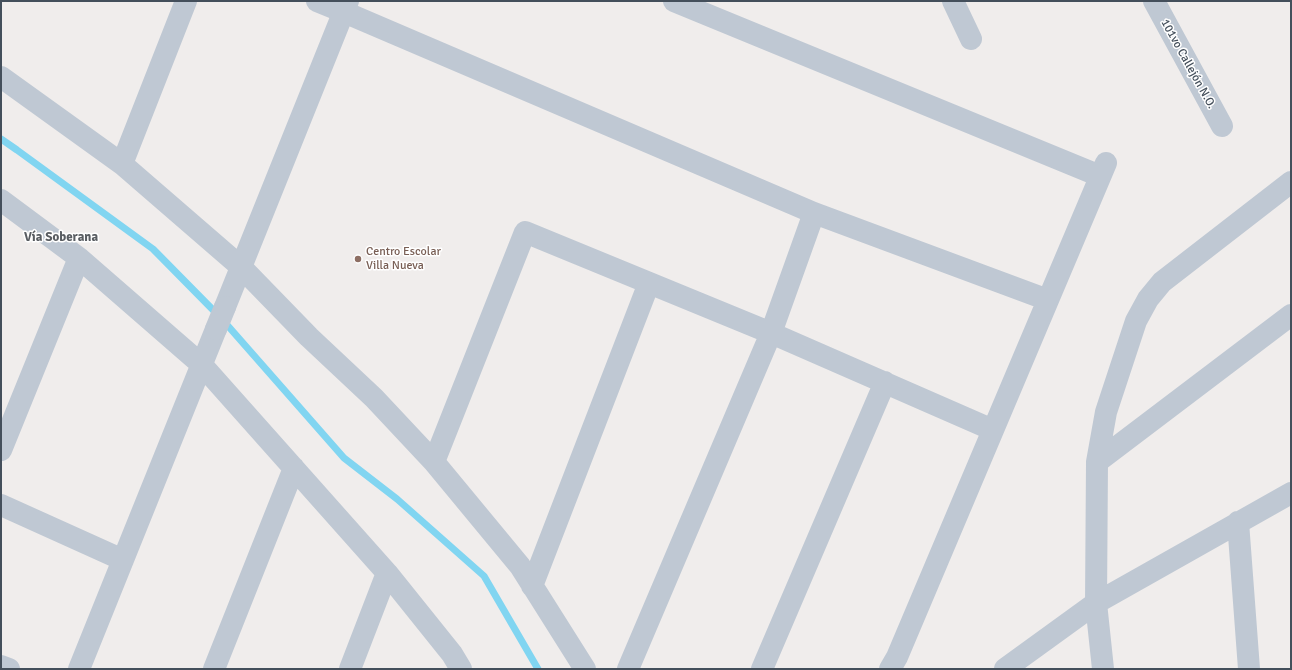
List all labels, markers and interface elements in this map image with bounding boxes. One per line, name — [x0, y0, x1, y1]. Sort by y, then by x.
street label: 101vo Callejón N.O. — [1157, 17, 1219, 111]
district label: Vía Soberana — [24, 230, 98, 246]
place label: Centro Escolar Villa Nueva — [366, 245, 441, 273]
marker: Centro Escolar Villa Nueva — [353, 254, 363, 264]

